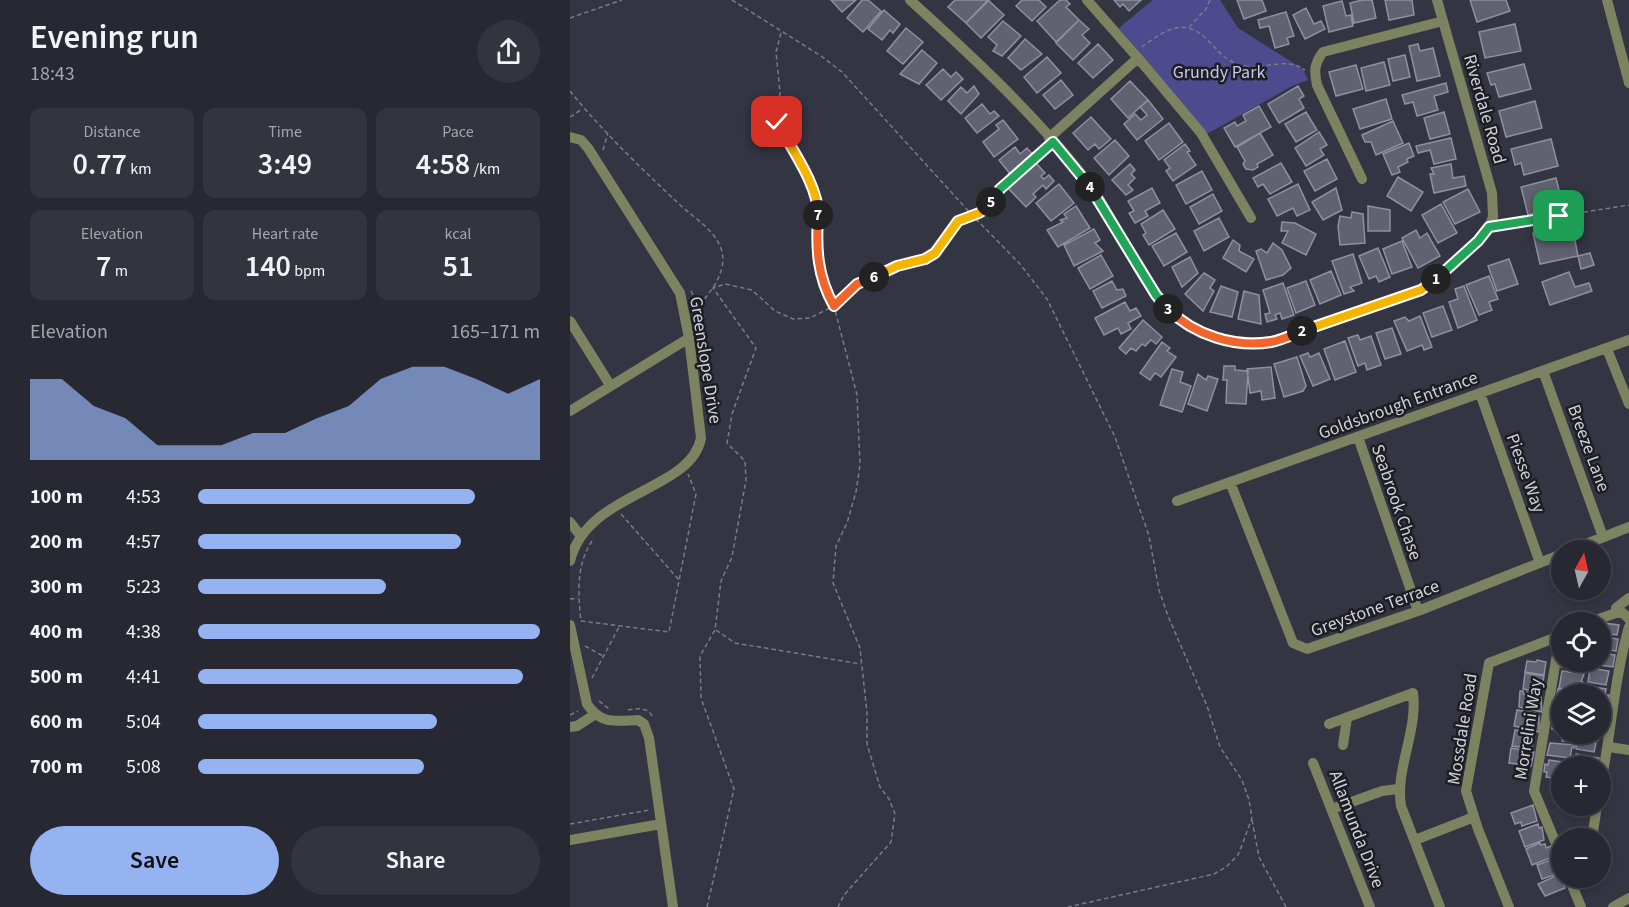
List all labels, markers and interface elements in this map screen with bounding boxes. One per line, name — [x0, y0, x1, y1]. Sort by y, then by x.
text: Evening run — [30, 14, 199, 61]
button: share — [477, 20, 540, 83]
street label: Riverdale Road — [1457, 51, 1512, 167]
text: 18:43 — [30, 60, 75, 88]
park label: Grundy Park — [1173, 60, 1265, 85]
pin — [751, 96, 802, 147]
icon: check — [760, 105, 793, 138]
text: Distance — [84, 121, 140, 143]
text: Time — [268, 121, 302, 143]
text: Pace — [442, 121, 474, 143]
text: 0.77 — [73, 143, 127, 186]
text: 3:49 — [258, 143, 312, 186]
text: 4:58 — [416, 143, 470, 186]
text: km — [127, 158, 151, 180]
text: /km — [470, 158, 500, 180]
pin: 4 — [1075, 172, 1105, 202]
text: 4 — [1086, 176, 1094, 198]
pin: 5 — [976, 187, 1006, 217]
pin — [1533, 190, 1584, 241]
text: 5 — [987, 191, 995, 213]
icon: arrive — [1542, 199, 1575, 232]
pin: 7 — [803, 200, 833, 230]
text: 7 — [814, 204, 822, 226]
text: Elevation — [81, 223, 143, 245]
text: Heart rate — [252, 223, 318, 245]
text: kcal — [445, 223, 471, 245]
text: 7 — [96, 245, 111, 288]
text: 140 — [245, 245, 291, 288]
text: 51 — [443, 245, 473, 288]
text: m — [111, 260, 128, 282]
text: bpm — [291, 260, 325, 282]
pin: 6 — [859, 262, 889, 292]
pin: 1 — [1421, 264, 1451, 294]
text: 6 — [870, 266, 878, 288]
text: 1 — [1432, 268, 1440, 290]
pin: 3 — [1153, 294, 1183, 324]
street label: Greenslope Drive — [683, 295, 728, 425]
text: 3 — [1164, 298, 1172, 320]
pin: 2 — [1287, 316, 1317, 346]
text: Elevation — [30, 318, 108, 346]
text: 165–171 m — [450, 318, 540, 346]
text: 2 — [1298, 320, 1306, 342]
street label: Goldsbrough Entrance — [1315, 365, 1481, 446]
street label: Breeze Lane — [1561, 401, 1616, 495]
street label: Piesse Way — [1500, 430, 1552, 517]
street label: Seabrook Chase — [1365, 441, 1428, 564]
text: 100 m — [30, 483, 83, 511]
text: 4:53 — [126, 483, 161, 511]
text: 200 m — [30, 528, 83, 556]
text: 4:57 — [126, 528, 161, 556]
north arrow — [1551, 540, 1611, 600]
map controls — [1551, 540, 1611, 888]
text: 300 m — [30, 573, 83, 601]
text: 5:23 — [126, 573, 161, 601]
street label: Greystone Terrace — [1307, 574, 1443, 643]
button: locate — [1551, 612, 1611, 672]
text: 400 m — [30, 618, 83, 646]
text: 4:38 — [126, 618, 161, 646]
text: 500 m — [30, 663, 83, 691]
text: 4:41 — [126, 663, 161, 691]
street label: Mossdale Road — [1441, 671, 1484, 787]
street label: Morrelini Way — [1508, 676, 1549, 782]
button: layers — [1551, 684, 1611, 744]
text: 600 m — [30, 708, 83, 736]
text: 5:04 — [126, 708, 161, 736]
text: 700 m — [30, 753, 83, 781]
text: 5:08 — [126, 753, 161, 781]
button: + — [1551, 756, 1611, 816]
street label: Allamunda Drive — [1323, 767, 1390, 892]
button: Save — [30, 826, 279, 895]
button: Share — [291, 826, 540, 895]
button: − — [1551, 828, 1611, 888]

